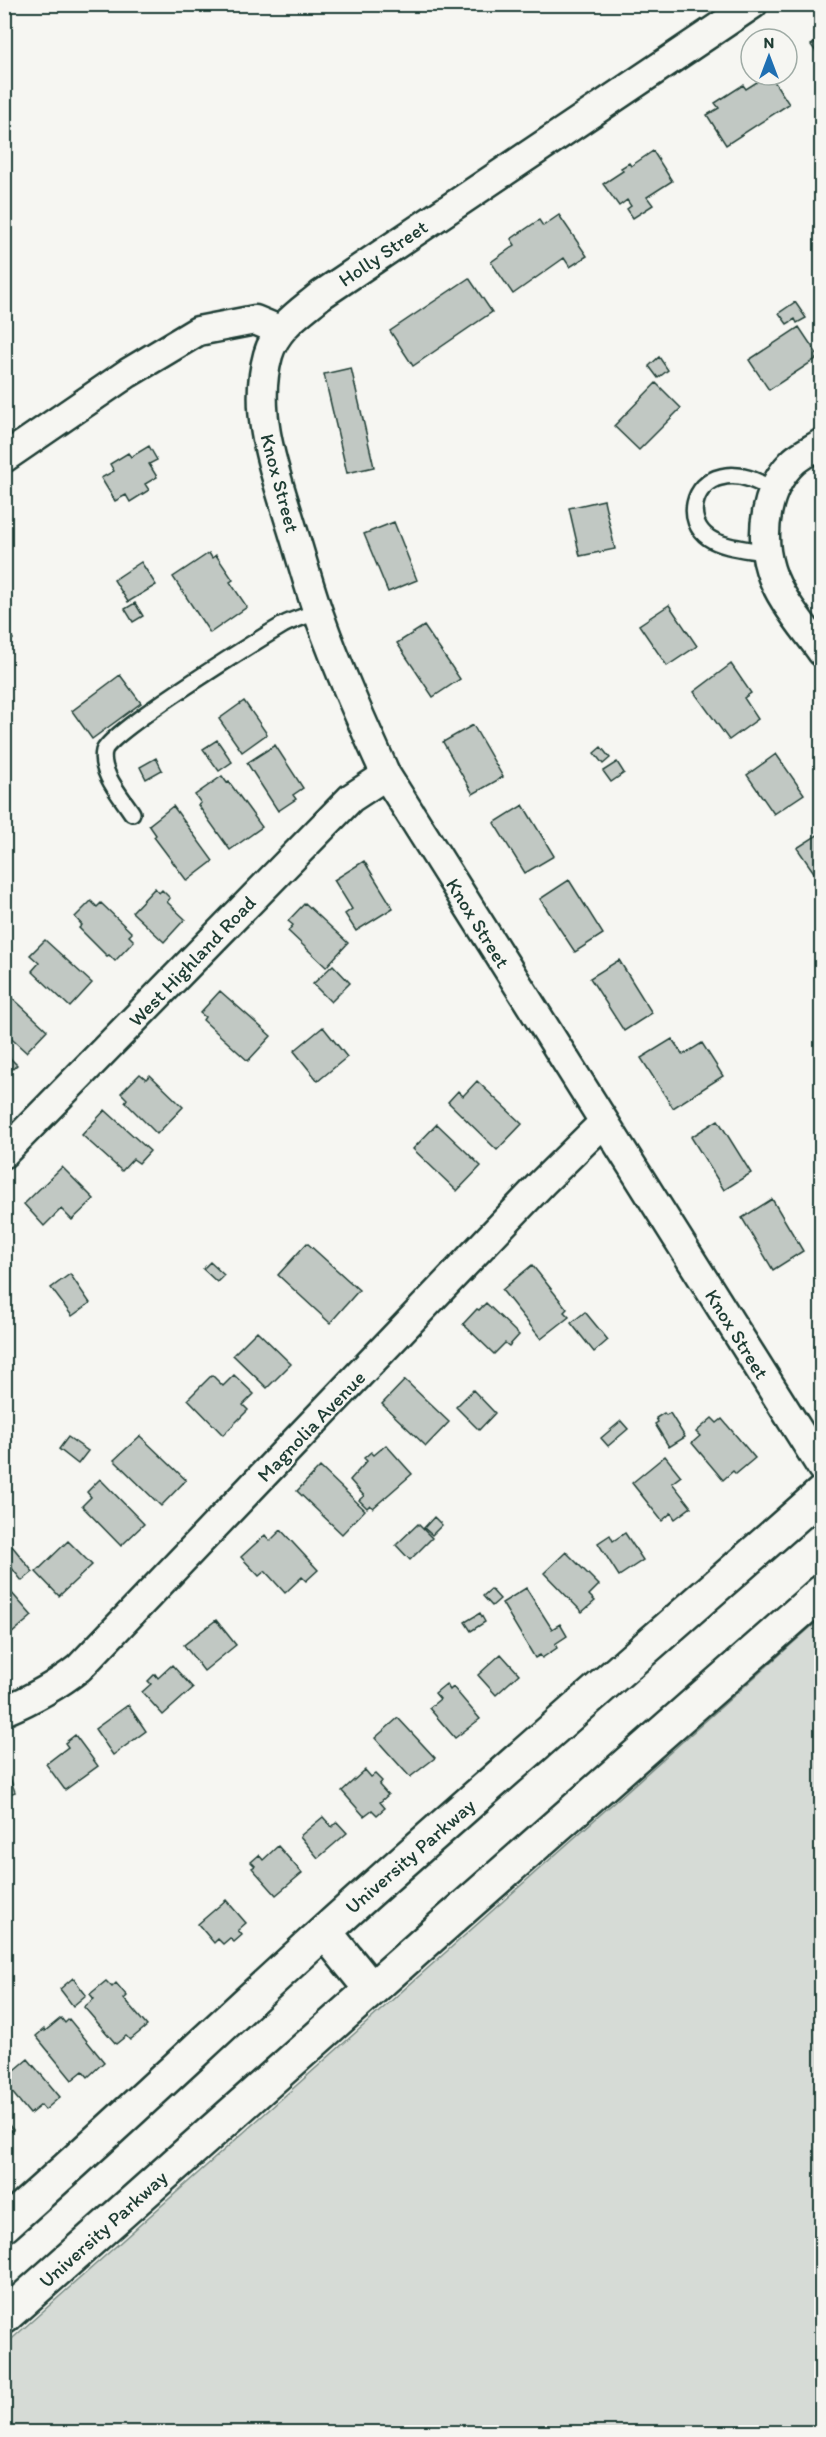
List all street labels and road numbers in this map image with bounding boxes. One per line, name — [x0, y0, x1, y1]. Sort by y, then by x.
street label: Holly Street — [334, 214, 432, 292]
street label: Knox Street — [255, 431, 305, 536]
street label: Knox Street — [441, 874, 515, 973]
street label: West Highland Road — [123, 890, 261, 1031]
street label: Knox Street — [700, 1285, 774, 1384]
street label: Magnolia Avenue — [252, 1365, 370, 1487]
street label: University Parkway — [340, 1793, 480, 1919]
street label: University Parkway — [34, 2165, 172, 2293]

